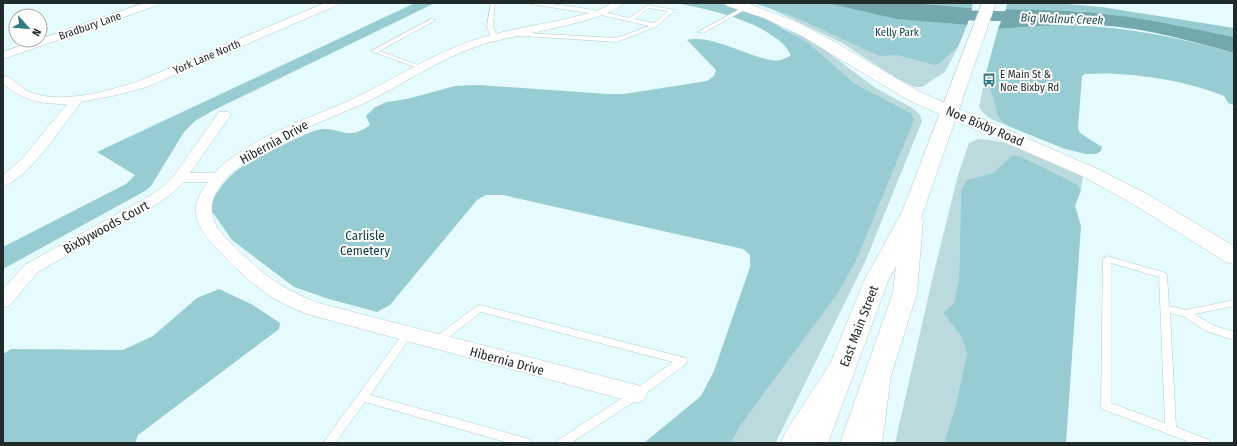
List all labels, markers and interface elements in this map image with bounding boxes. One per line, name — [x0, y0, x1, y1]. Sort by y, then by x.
north arrow — [8, 8, 48, 48]
street label: Bradbury Lane — [57, 9, 123, 43]
water label: Big Walnut Creek — [1020, 11, 1104, 27]
text: N — [29, 26, 44, 38]
park label: Kelly Park — [875, 26, 920, 39]
street label: York Lane North — [171, 37, 243, 77]
place label: E Main St & Noe Bixby Rd — [1000, 68, 1059, 94]
bus stop icon: E Main St & Noe Bixby Rd — [981, 72, 997, 88]
street label: Noe Bixby Road — [944, 103, 1026, 149]
street label: Hibernia Drive — [237, 117, 311, 167]
street label: Bixbywoods Court — [61, 197, 152, 257]
park label: Carlisle Cemetery — [340, 228, 390, 258]
street label: East Main Street — [837, 283, 882, 369]
street label: Hibernia Drive — [468, 344, 546, 378]

